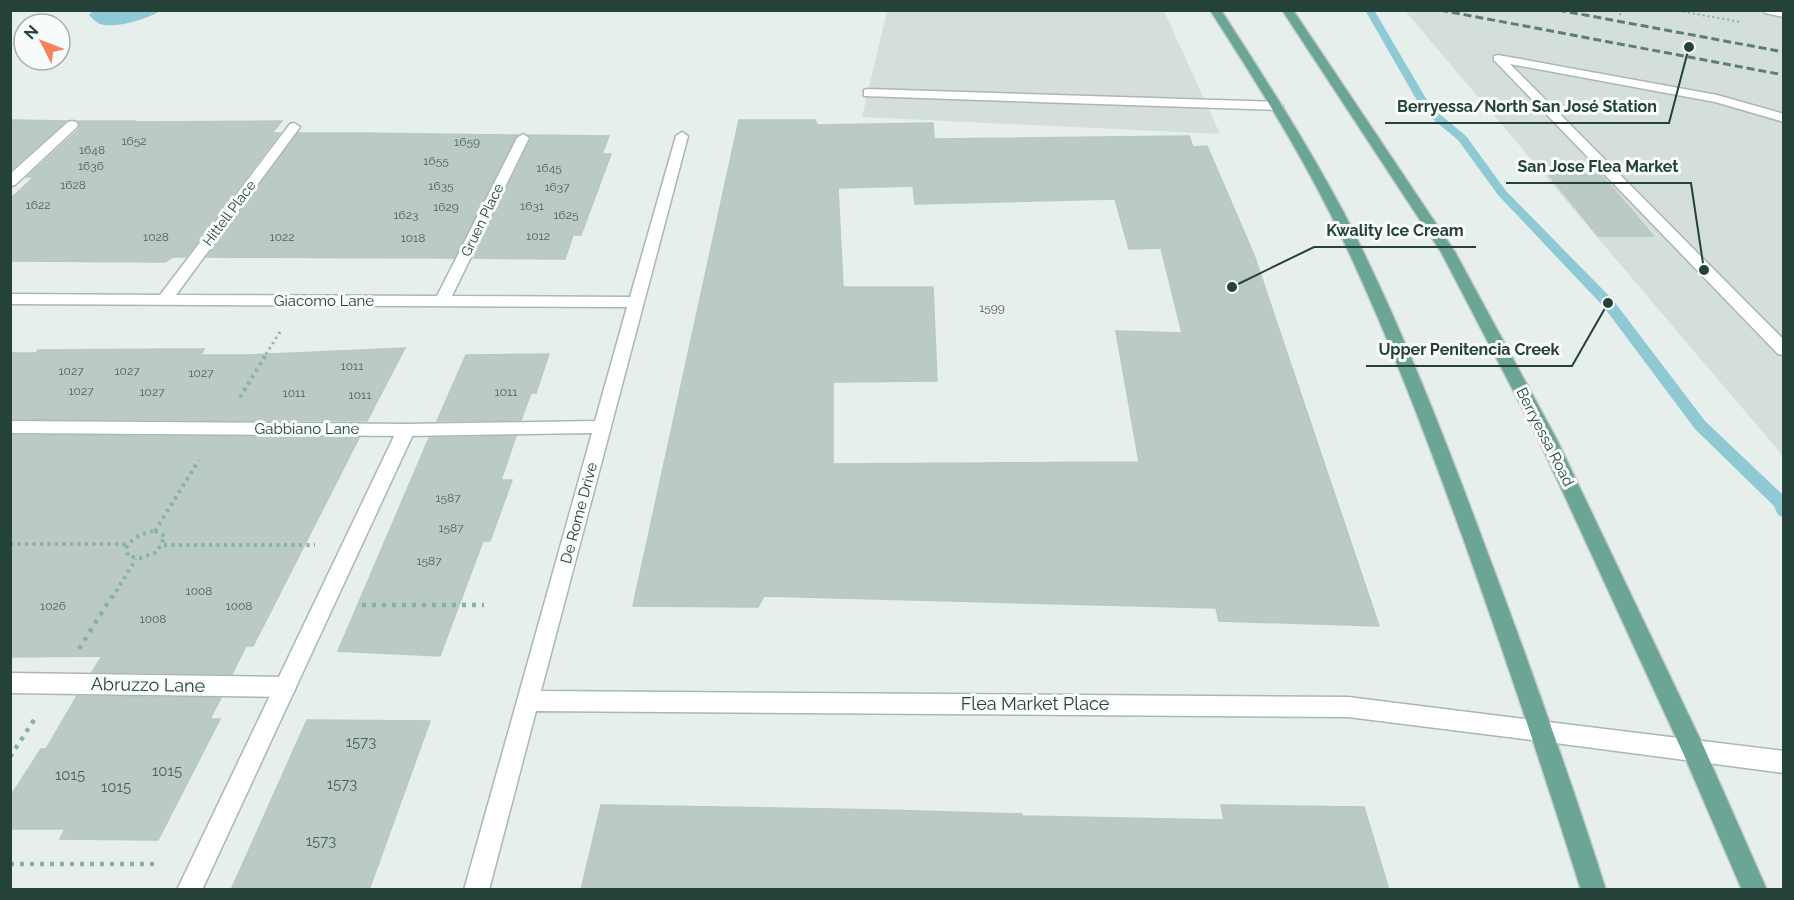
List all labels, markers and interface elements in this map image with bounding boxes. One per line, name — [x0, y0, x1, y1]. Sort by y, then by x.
north arrow — [12, 12, 72, 72]
text: N — [20, 21, 42, 43]
callout: Berryessa/North San José Station — [1385, 89, 1669, 123]
text: Berryessa/North San José Station — [1397, 97, 1657, 116]
house number: 1652 — [121, 134, 147, 148]
house number: 1659 — [454, 135, 480, 149]
house number: 1648 — [79, 143, 105, 157]
callout: San Jose Flea Market — [1506, 149, 1691, 183]
house number: 1655 — [423, 154, 449, 168]
text: San Jose Flea Market — [1518, 157, 1678, 176]
house number: 1636 — [78, 159, 104, 173]
house number: 1645 — [536, 161, 562, 175]
street label: Hittell Place — [199, 177, 259, 249]
house number: 1628 — [60, 178, 86, 192]
house number: 1635 — [428, 179, 454, 193]
house number: 1637 — [544, 180, 570, 194]
street label: Gruen Place — [457, 181, 507, 259]
house number: 1622 — [26, 198, 50, 212]
house number: 1631 — [520, 199, 544, 213]
house number: 1629 — [433, 200, 459, 214]
house number: 1623 — [393, 208, 419, 222]
house number: 1625 — [553, 208, 579, 222]
callout: Kwality Ice Cream — [1314, 213, 1476, 247]
text: Kwality Ice Cream — [1326, 221, 1464, 240]
house number: 1012 — [526, 229, 550, 243]
house number: 1028 — [143, 230, 169, 244]
house number: 1022 — [270, 230, 294, 244]
house number: 1018 — [401, 231, 425, 245]
street label: Giacomo Lane — [274, 292, 374, 310]
house number: 1599 — [979, 301, 1005, 315]
callout: Upper Penitencia Creek — [1366, 332, 1572, 366]
text: Upper Penitencia Creek — [1378, 340, 1560, 359]
house number: 1011 — [341, 359, 363, 373]
house number: 1027 — [58, 364, 84, 378]
house number: 1027 — [114, 364, 140, 378]
house number: 1027 — [188, 366, 214, 380]
house number: 1027 — [68, 384, 94, 398]
house number: 1027 — [139, 385, 165, 399]
house number: 1011 — [495, 385, 517, 399]
street label: Berryessa Road — [1512, 385, 1578, 489]
house number: 1011 — [283, 386, 305, 400]
house number: 1011 — [349, 388, 371, 402]
street label: Gabbiano Lane — [255, 420, 360, 438]
street label: De Rome Drive — [557, 460, 601, 566]
house number: 1587 — [435, 491, 461, 505]
house number: 1587 — [438, 521, 464, 535]
house number: 1587 — [416, 554, 442, 568]
house number: 1008 — [186, 584, 212, 598]
house number: 1026 — [40, 599, 66, 613]
house number: 1008 — [226, 599, 252, 613]
house number: 1008 — [140, 612, 166, 626]
street label: Abruzzo Lane — [91, 673, 206, 696]
street label: Flea Market Place — [961, 693, 1110, 714]
house number: 1573 — [346, 733, 376, 751]
house number: 1015 — [152, 762, 182, 780]
house number: 1015 — [55, 766, 85, 784]
house number: 1573 — [327, 775, 357, 793]
house number: 1015 — [101, 778, 131, 796]
house number: 1573 — [306, 832, 336, 850]

